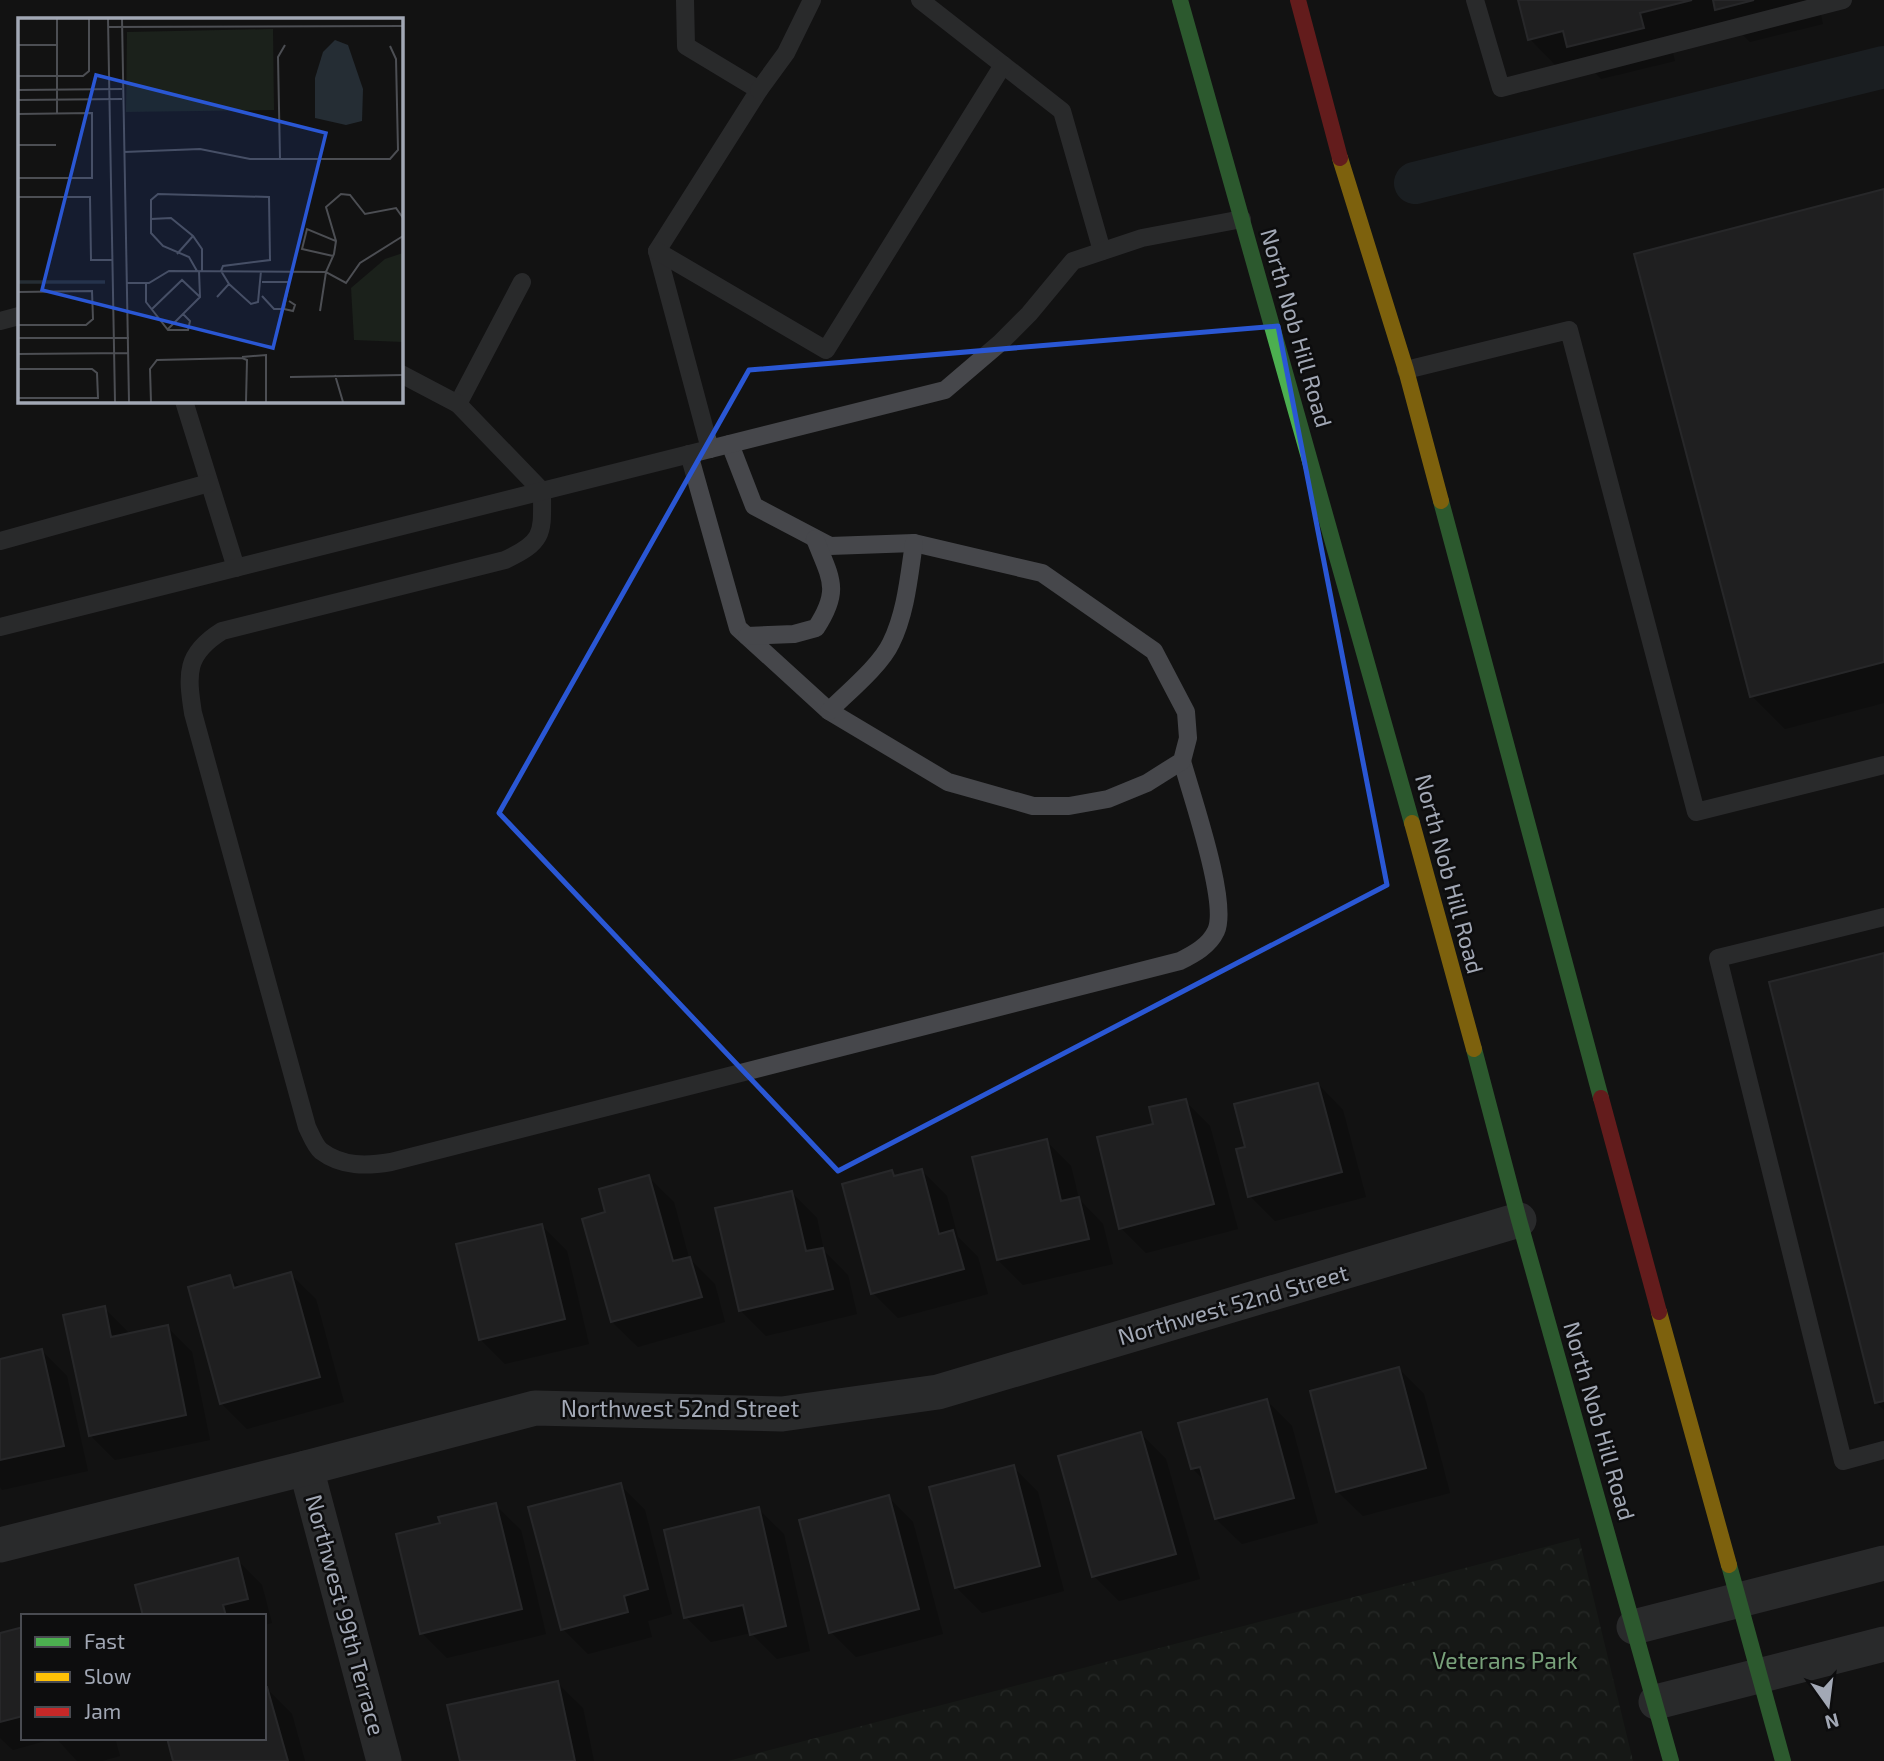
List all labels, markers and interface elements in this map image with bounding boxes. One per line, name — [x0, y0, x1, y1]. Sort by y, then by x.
inset map — [18, 18, 402, 402]
street label: North Nob Hill Road — [1255, 225, 1339, 430]
street label: North Nob Hill Road — [1410, 771, 1490, 977]
street label: Northwest 52nd Street — [1114, 1258, 1351, 1350]
street label: North Nob Hill Road — [1558, 1318, 1642, 1523]
street label: Northwest 52nd Street — [561, 1394, 799, 1422]
street label: Northwest 99th Terrace — [300, 1491, 392, 1738]
legend — [21, 1614, 266, 1740]
text: Fast — [84, 1628, 125, 1653]
park label: Veterans Park — [1432, 1646, 1578, 1674]
text: Slow — [84, 1663, 131, 1688]
north arrow — [1793, 1670, 1863, 1740]
text: Jam — [84, 1698, 121, 1723]
text: N — [1823, 1709, 1842, 1735]

